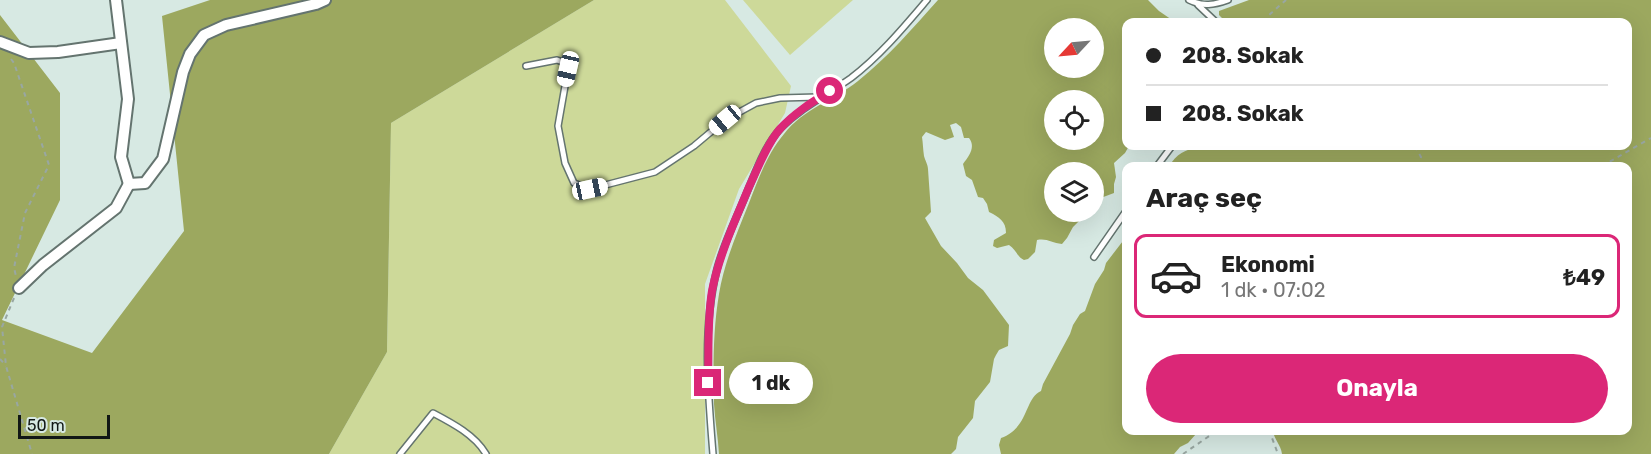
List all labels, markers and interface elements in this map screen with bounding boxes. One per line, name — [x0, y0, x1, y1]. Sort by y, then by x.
north arrow — [1044, 18, 1104, 78]
map controls — [1044, 18, 1104, 222]
text: 208. Sokak — [1182, 42, 1304, 69]
car — [555, 49, 581, 89]
route start — [816, 77, 843, 104]
button: locate — [1044, 90, 1104, 150]
text: 208. Sokak — [1182, 100, 1304, 127]
car — [705, 102, 745, 138]
button: layers — [1044, 162, 1104, 222]
car — [571, 176, 609, 202]
text: Araç seç — [1146, 182, 1262, 214]
icon: car — [1149, 249, 1203, 303]
text: Ekonomi — [1221, 251, 1315, 278]
text: ₺49 — [1563, 264, 1605, 291]
text: 1 dk · 07:02 — [1221, 278, 1325, 302]
button: Onayla — [1146, 354, 1608, 423]
callout: 1 dk — [729, 362, 813, 404]
route end — [694, 369, 721, 396]
text: 1 dk — [752, 371, 790, 395]
scale bar — [18, 412, 110, 440]
text: 50 m — [27, 416, 65, 435]

